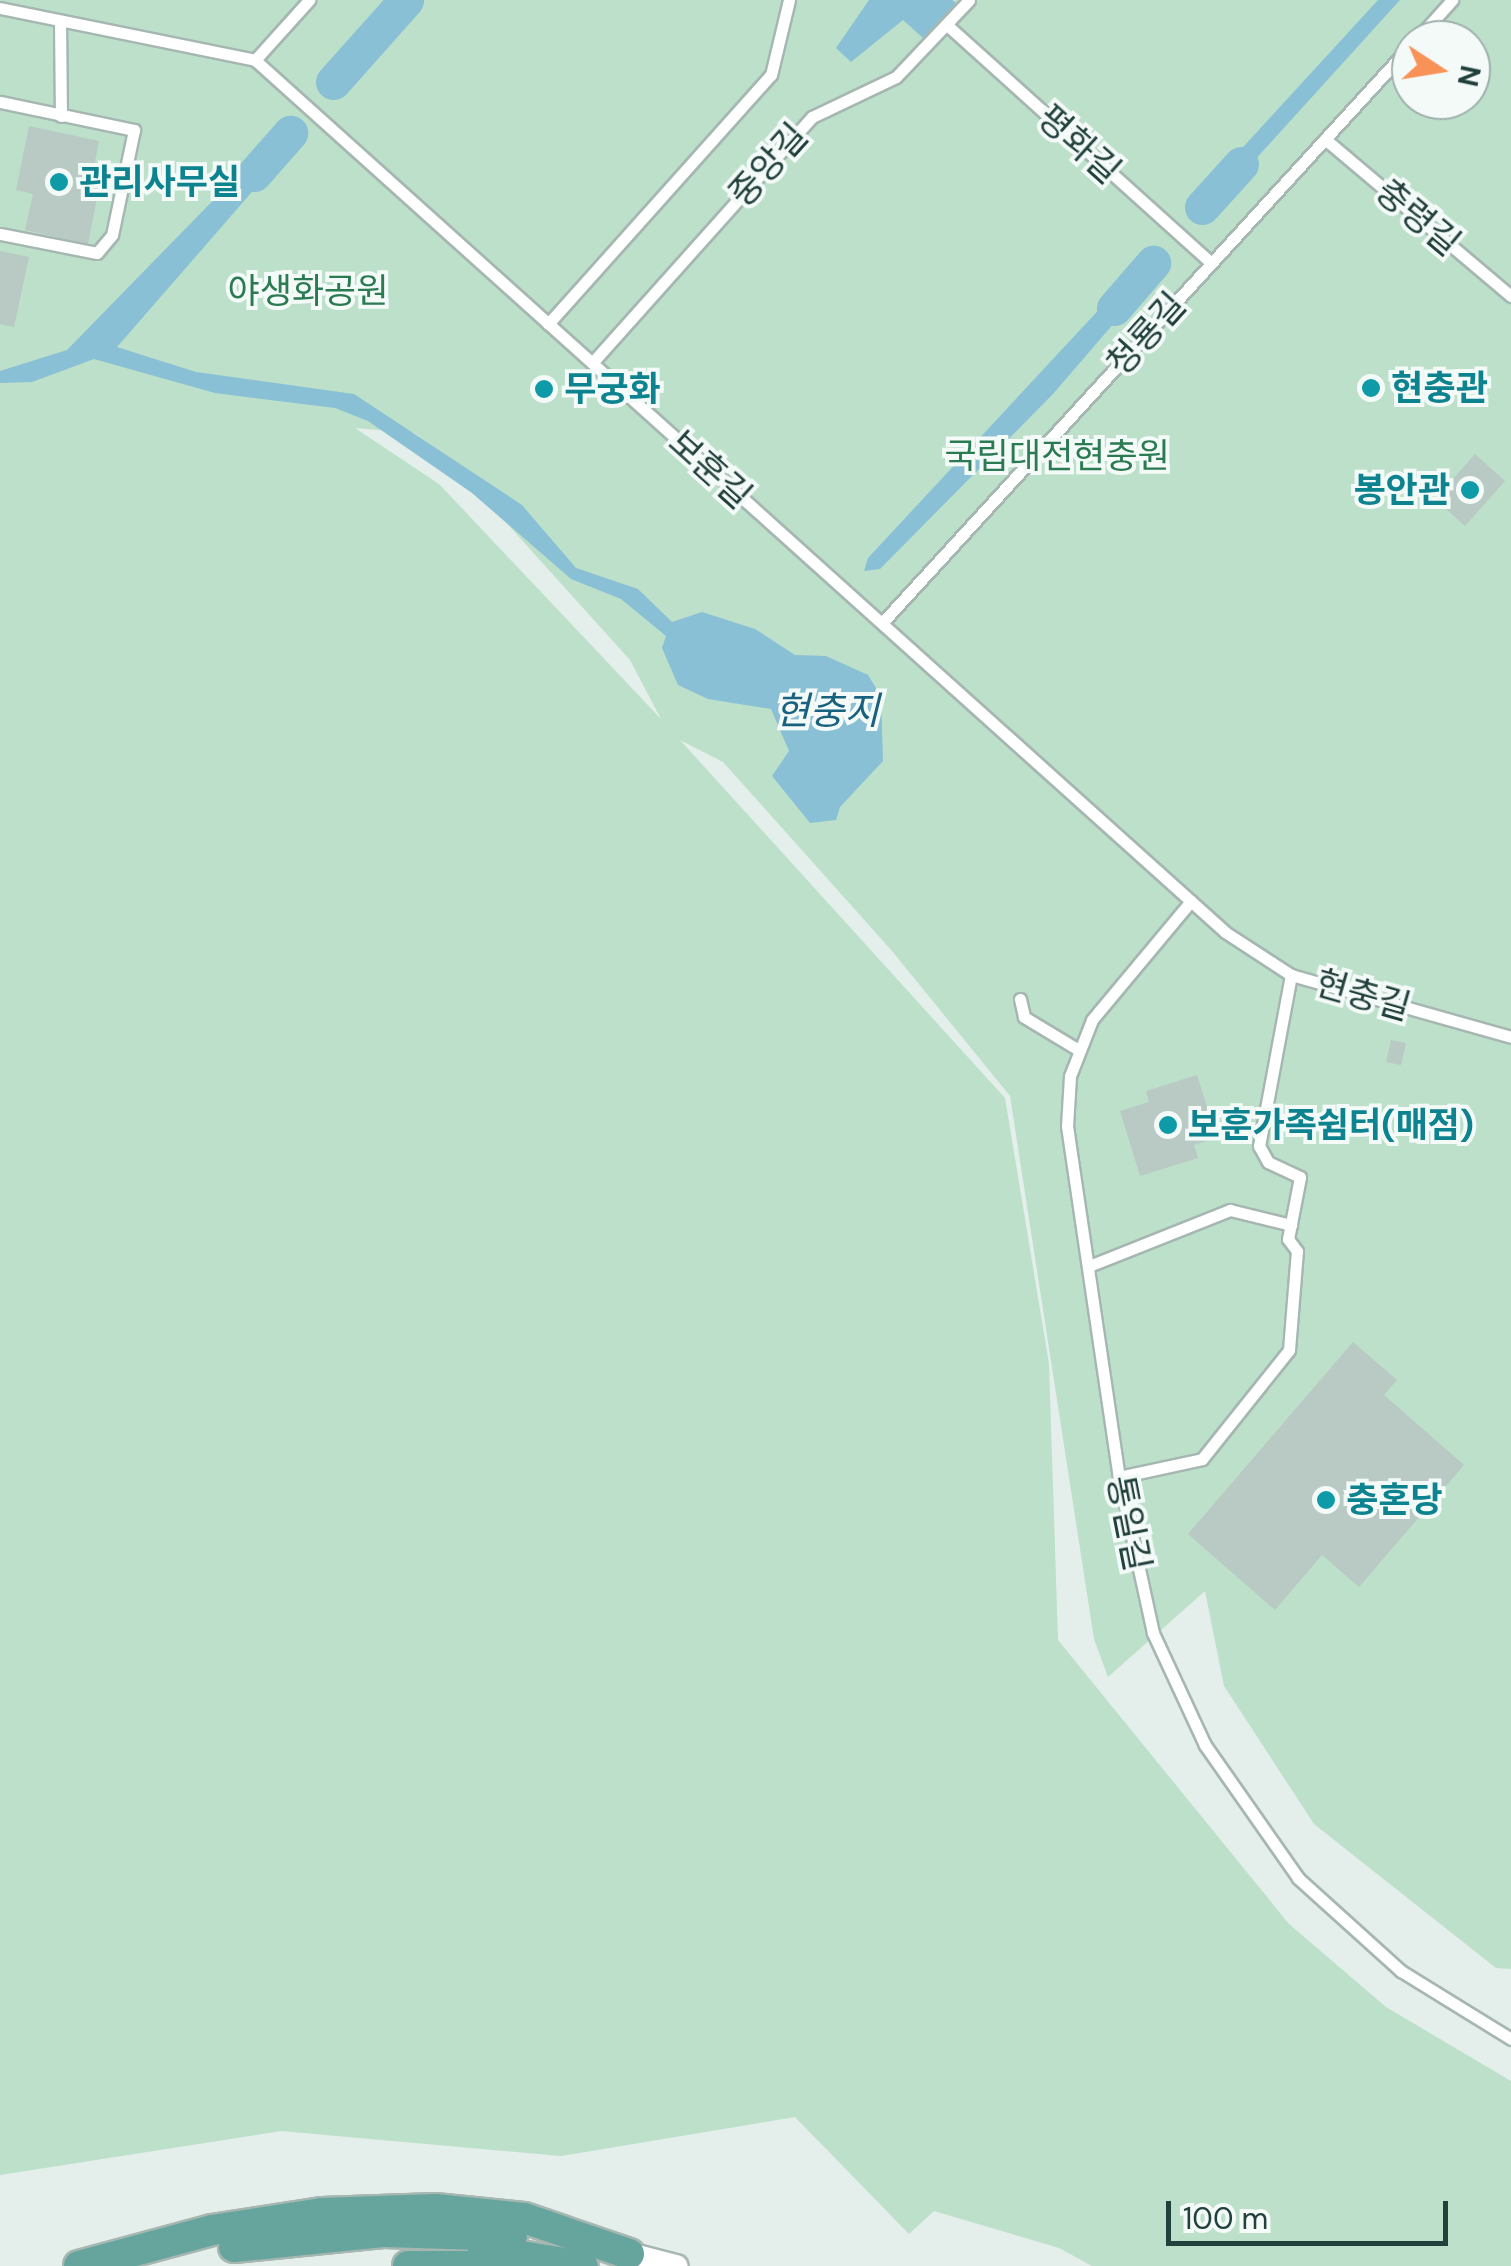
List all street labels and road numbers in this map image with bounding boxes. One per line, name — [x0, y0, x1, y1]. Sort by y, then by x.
street label: 평화길 — [1029, 96, 1129, 192]
street label: 중앙길 — [720, 115, 816, 215]
street label: 충령길 — [1368, 170, 1468, 264]
street label: 청룡길 — [1098, 284, 1194, 384]
street label: 보훈길 — [660, 421, 760, 517]
street label: 현충길 — [1311, 962, 1415, 1028]
street label: 통일길 — [1099, 1472, 1159, 1574]

